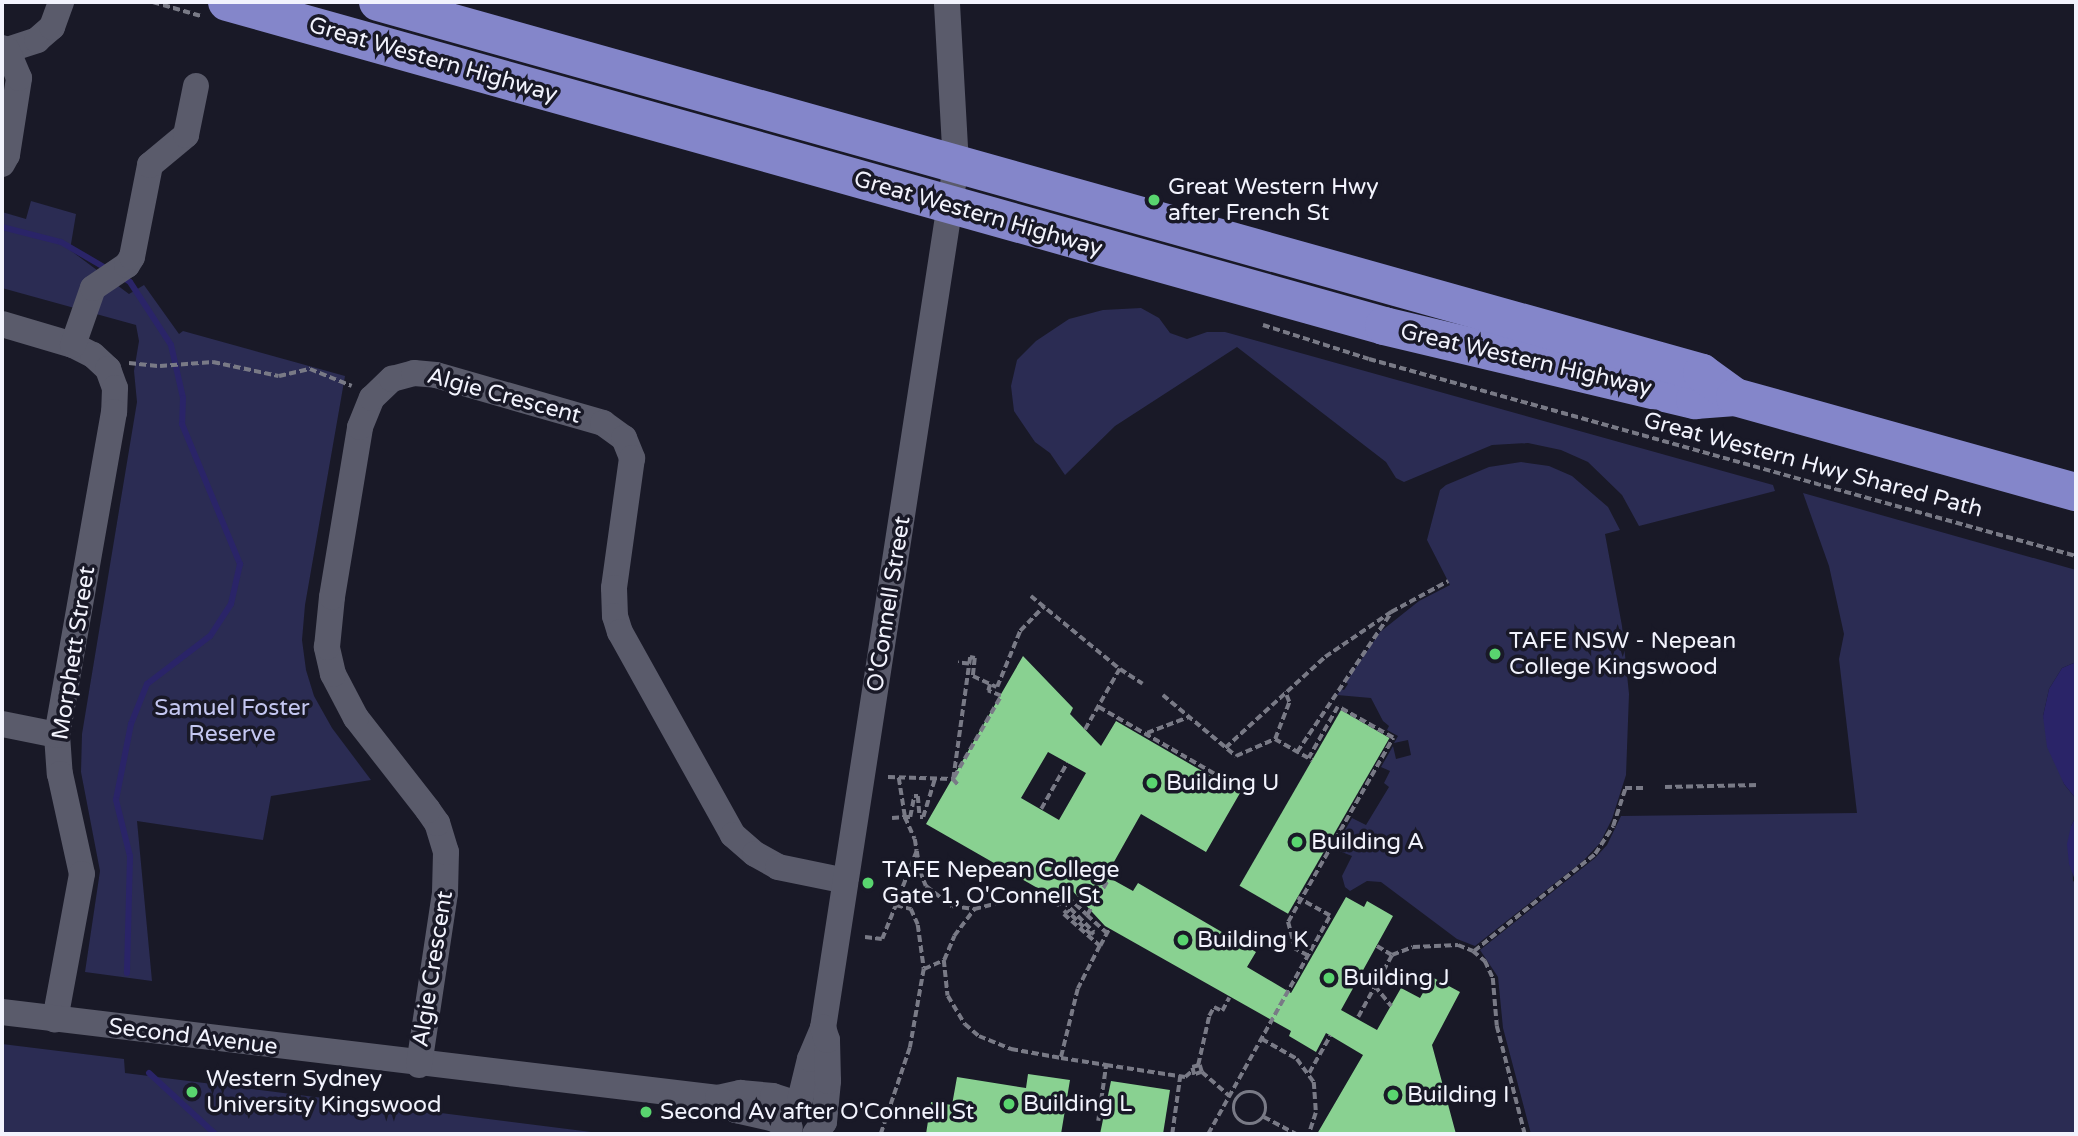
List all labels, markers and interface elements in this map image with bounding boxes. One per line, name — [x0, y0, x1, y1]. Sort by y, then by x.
street label: Great Western Highway — [306, 11, 560, 109]
street label: Great Western Highway — [851, 165, 1105, 263]
place label: Great Western Hwy after French St — [1168, 173, 1379, 227]
marker: Great Western Hwy after French St — [1146, 192, 1162, 208]
street label: Great Western Highway — [1398, 318, 1654, 402]
street label: Algie Crescent — [424, 362, 584, 430]
street label: Great Western Hwy Shared Path — [1640, 406, 1986, 524]
street label: O'Connell Street — [861, 514, 917, 694]
street label: Morphett Street — [47, 564, 101, 742]
place label: TAFE NSW - Nepean College Kingswood — [1509, 627, 1736, 681]
marker: TAFE NSW - Nepean College Kingswood — [1487, 646, 1503, 662]
park label: Samuel Foster Reserve — [154, 694, 310, 748]
place label: Building U — [1166, 769, 1279, 797]
marker: Building U — [1144, 775, 1160, 791]
place label: Building A — [1311, 828, 1424, 856]
marker: Building A — [1289, 834, 1305, 850]
place label: TAFE Nepean College Gate 1, O'Connell St — [882, 856, 1120, 910]
marker: TAFE Nepean College Gate 1, O'Connell St — [860, 875, 876, 891]
street label: Algie Crescent — [407, 889, 459, 1049]
place label: Building K — [1197, 926, 1308, 954]
marker: Building K — [1175, 932, 1191, 948]
place label: Building J — [1343, 964, 1450, 992]
marker: Building J — [1321, 970, 1337, 986]
street label: Second Avenue — [107, 1013, 279, 1061]
place label: Western Sydney University Kingswood — [206, 1065, 442, 1119]
place label: Building I — [1407, 1081, 1510, 1109]
marker: Western Sydney University Kingswood — [184, 1084, 200, 1100]
marker: Building I — [1385, 1087, 1401, 1103]
place label: Building L — [1023, 1090, 1132, 1118]
marker: Building L — [1001, 1096, 1017, 1112]
place label: Second Av after O'Connell St — [660, 1098, 974, 1126]
marker: Second Av after O'Connell St — [638, 1104, 654, 1120]

